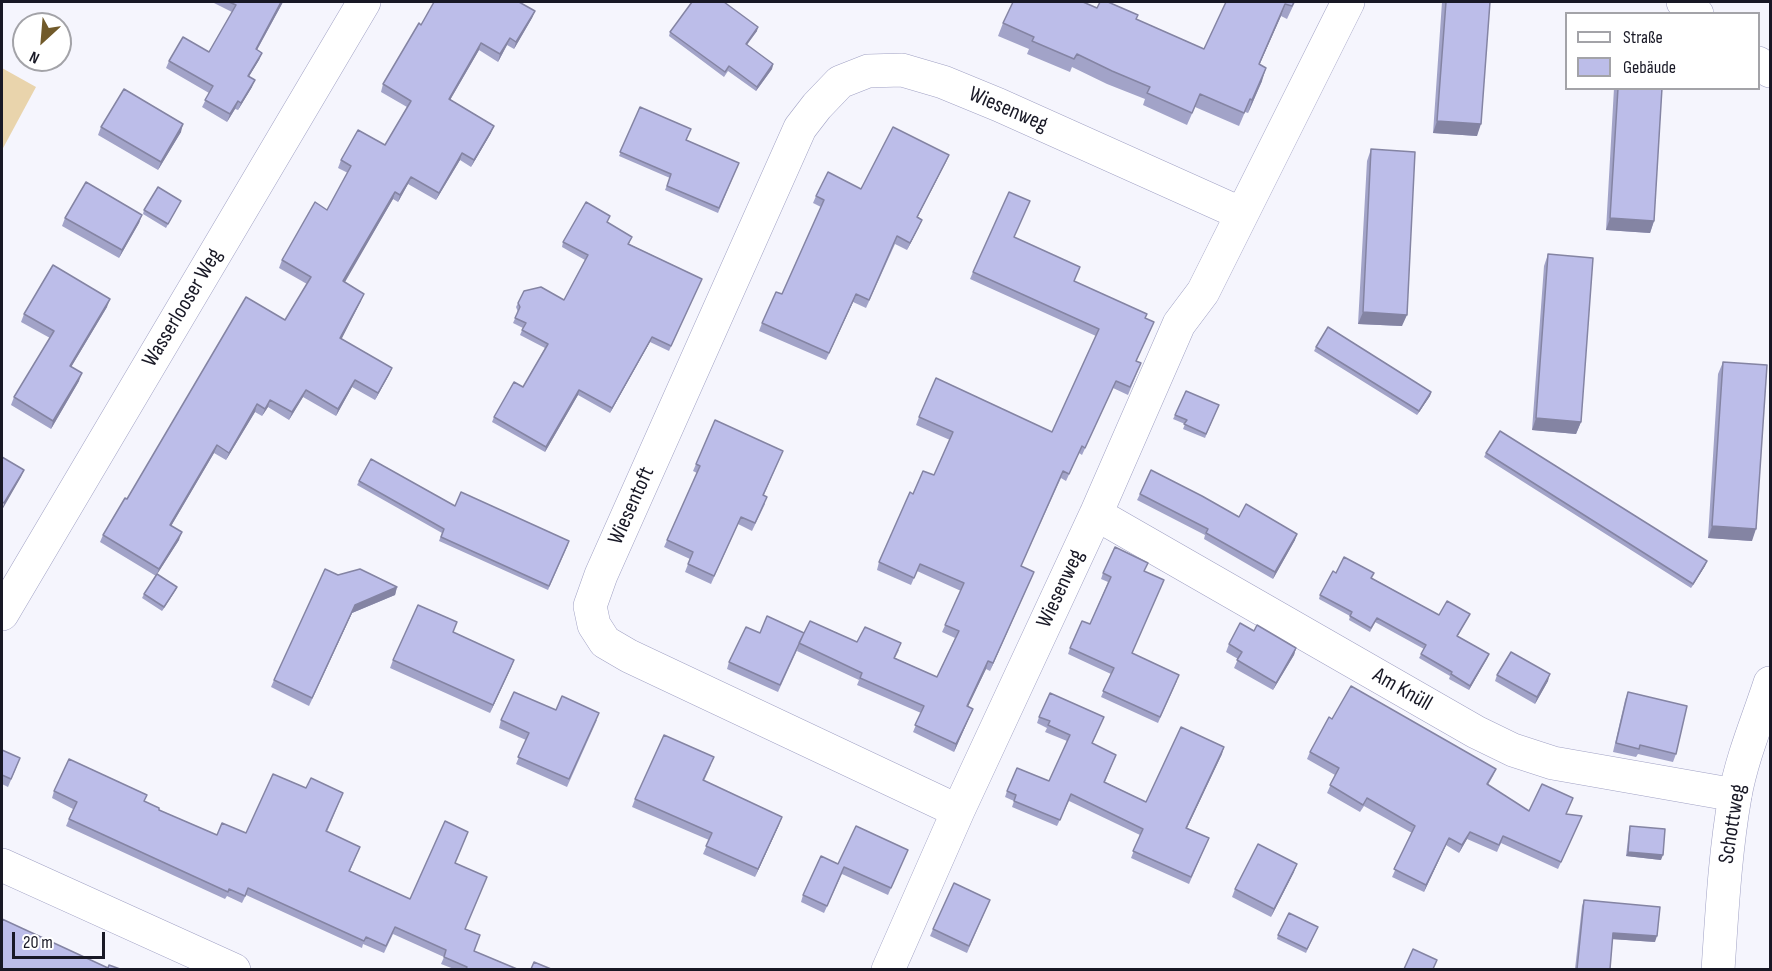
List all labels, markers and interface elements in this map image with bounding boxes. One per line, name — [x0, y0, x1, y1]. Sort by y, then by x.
north arrow — [12, 12, 72, 72]
legend — [1565, 12, 1760, 90]
text: Straße — [1623, 27, 1663, 48]
text: N — [27, 46, 43, 67]
text: Gebäude — [1623, 57, 1676, 78]
street label: Wiesenweg — [965, 82, 1051, 138]
street label: Wasserlooser Weg — [137, 244, 229, 372]
street label: Wiesentoft — [603, 463, 661, 549]
street label: Wiesenweg — [1031, 546, 1091, 632]
street label: Am Knüll — [1368, 663, 1436, 717]
street label: Schottweg — [1714, 782, 1752, 866]
scale bar — [15, 920, 108, 958]
text: 20 m — [23, 932, 53, 953]

